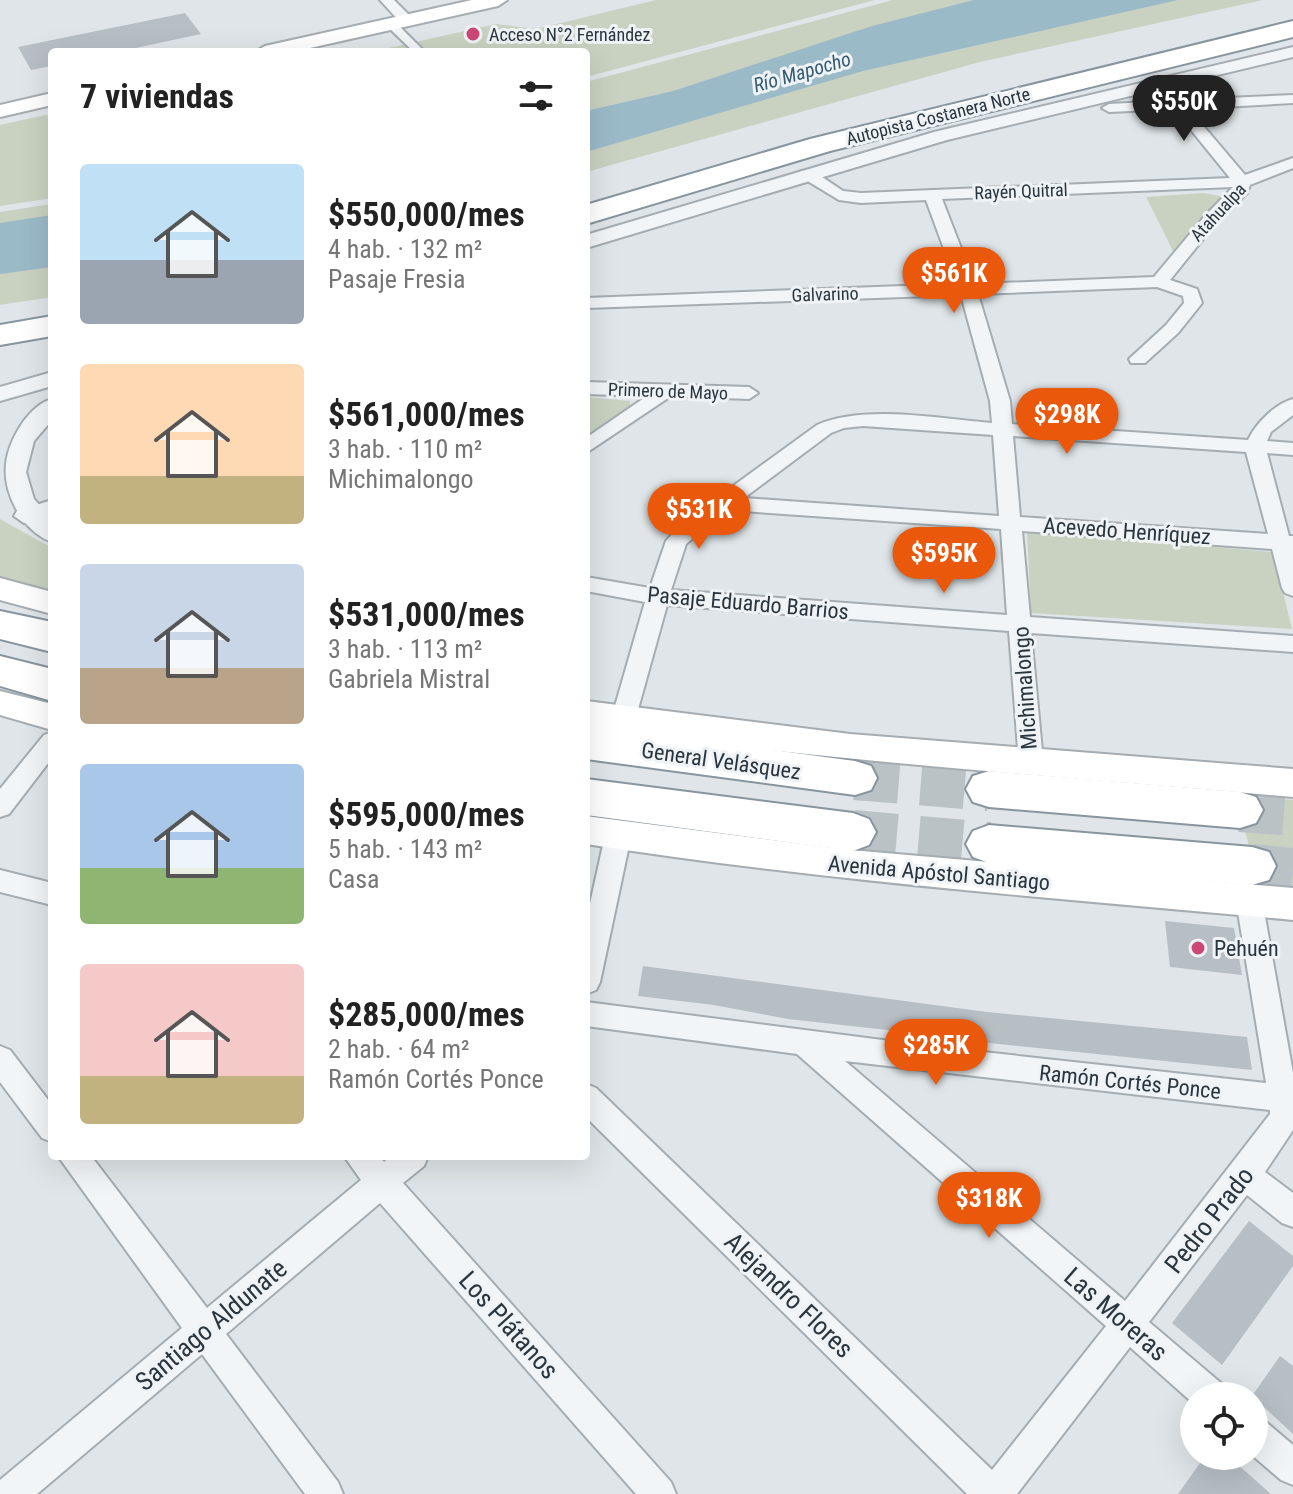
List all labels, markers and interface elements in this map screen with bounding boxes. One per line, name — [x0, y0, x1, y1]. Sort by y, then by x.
place label: Acceso N°2 Fernández — [489, 24, 651, 45]
marker: Acceso N°2 Fernández — [464, 25, 482, 43]
water label: Río Mapocho — [750, 47, 854, 97]
icon: filters — [514, 74, 558, 118]
pin: $550K — [1128, 75, 1240, 143]
text: 7 viviendas — [80, 76, 234, 116]
street label: Autopista Costanera Norte — [844, 83, 1032, 149]
text: $550K — [1151, 86, 1217, 116]
street label: Rayén Quitral — [974, 179, 1068, 203]
street label: Atahualpa — [1186, 179, 1250, 245]
text: $550,000/mes — [328, 194, 525, 234]
icon: home — [144, 196, 240, 292]
text: 4 hab. · 132 m² — [328, 234, 482, 264]
pin: $561K — [898, 247, 1010, 315]
text: $561K — [921, 258, 987, 288]
text: Pasaje Fresia — [328, 264, 465, 294]
street label: Galvarino — [791, 282, 859, 306]
street label: Primero de Mayo — [608, 378, 728, 404]
pin: $298K — [1011, 388, 1123, 456]
text: $561,000/mes — [328, 394, 525, 434]
icon: home — [144, 396, 240, 492]
text: $298K — [1034, 399, 1100, 429]
text: 3 hab. · 110 m² — [328, 434, 482, 464]
text: Michimalongo — [328, 464, 474, 494]
pin: $531K — [643, 483, 755, 551]
text: $531K — [666, 494, 732, 524]
street label: Acevedo Henríquez — [1042, 513, 1212, 549]
pin: $595K — [888, 527, 1000, 595]
text: $595K — [911, 538, 977, 568]
street label: Pasaje Eduardo Barrios — [646, 582, 850, 624]
text: $531,000/mes — [328, 594, 525, 634]
icon: home — [144, 596, 240, 692]
street label: Michimalongo — [1008, 626, 1042, 750]
text: 3 hab. · 113 m² — [328, 634, 482, 664]
text: Gabriela Mistral — [328, 664, 490, 694]
street label: General Velásquez — [640, 737, 802, 785]
text: $595,000/mes — [328, 794, 525, 834]
icon: home — [144, 796, 240, 892]
text: 5 hab. · 143 m² — [328, 834, 482, 864]
street label: Avenida Apóstol Santiago — [827, 851, 1051, 895]
text: Casa — [328, 864, 380, 894]
place label: Pehuén — [1214, 936, 1279, 961]
marker: Pehuén — [1189, 939, 1207, 957]
text: $285,000/mes — [328, 994, 525, 1034]
icon: home — [144, 996, 240, 1092]
pin: $285K — [880, 1019, 992, 1087]
text: $285K — [903, 1030, 969, 1060]
text: 2 hab. · 64 m² — [328, 1034, 470, 1064]
street label: Ramón Cortés Ponce — [1038, 1060, 1222, 1104]
text: Ramón Cortés Ponce — [328, 1064, 544, 1094]
street label: Pedro Prado — [1158, 1161, 1260, 1279]
pin: $318K — [933, 1172, 1045, 1240]
text: $318K — [956, 1183, 1022, 1213]
street label: Alejandro Flores — [719, 1226, 859, 1364]
street label: Santiago Aldunate — [129, 1253, 293, 1397]
street label: Las Moreras — [1058, 1261, 1174, 1367]
street label: Los Plátanos — [453, 1265, 565, 1385]
map controls — [1180, 1382, 1268, 1470]
button: locate — [1180, 1382, 1268, 1470]

